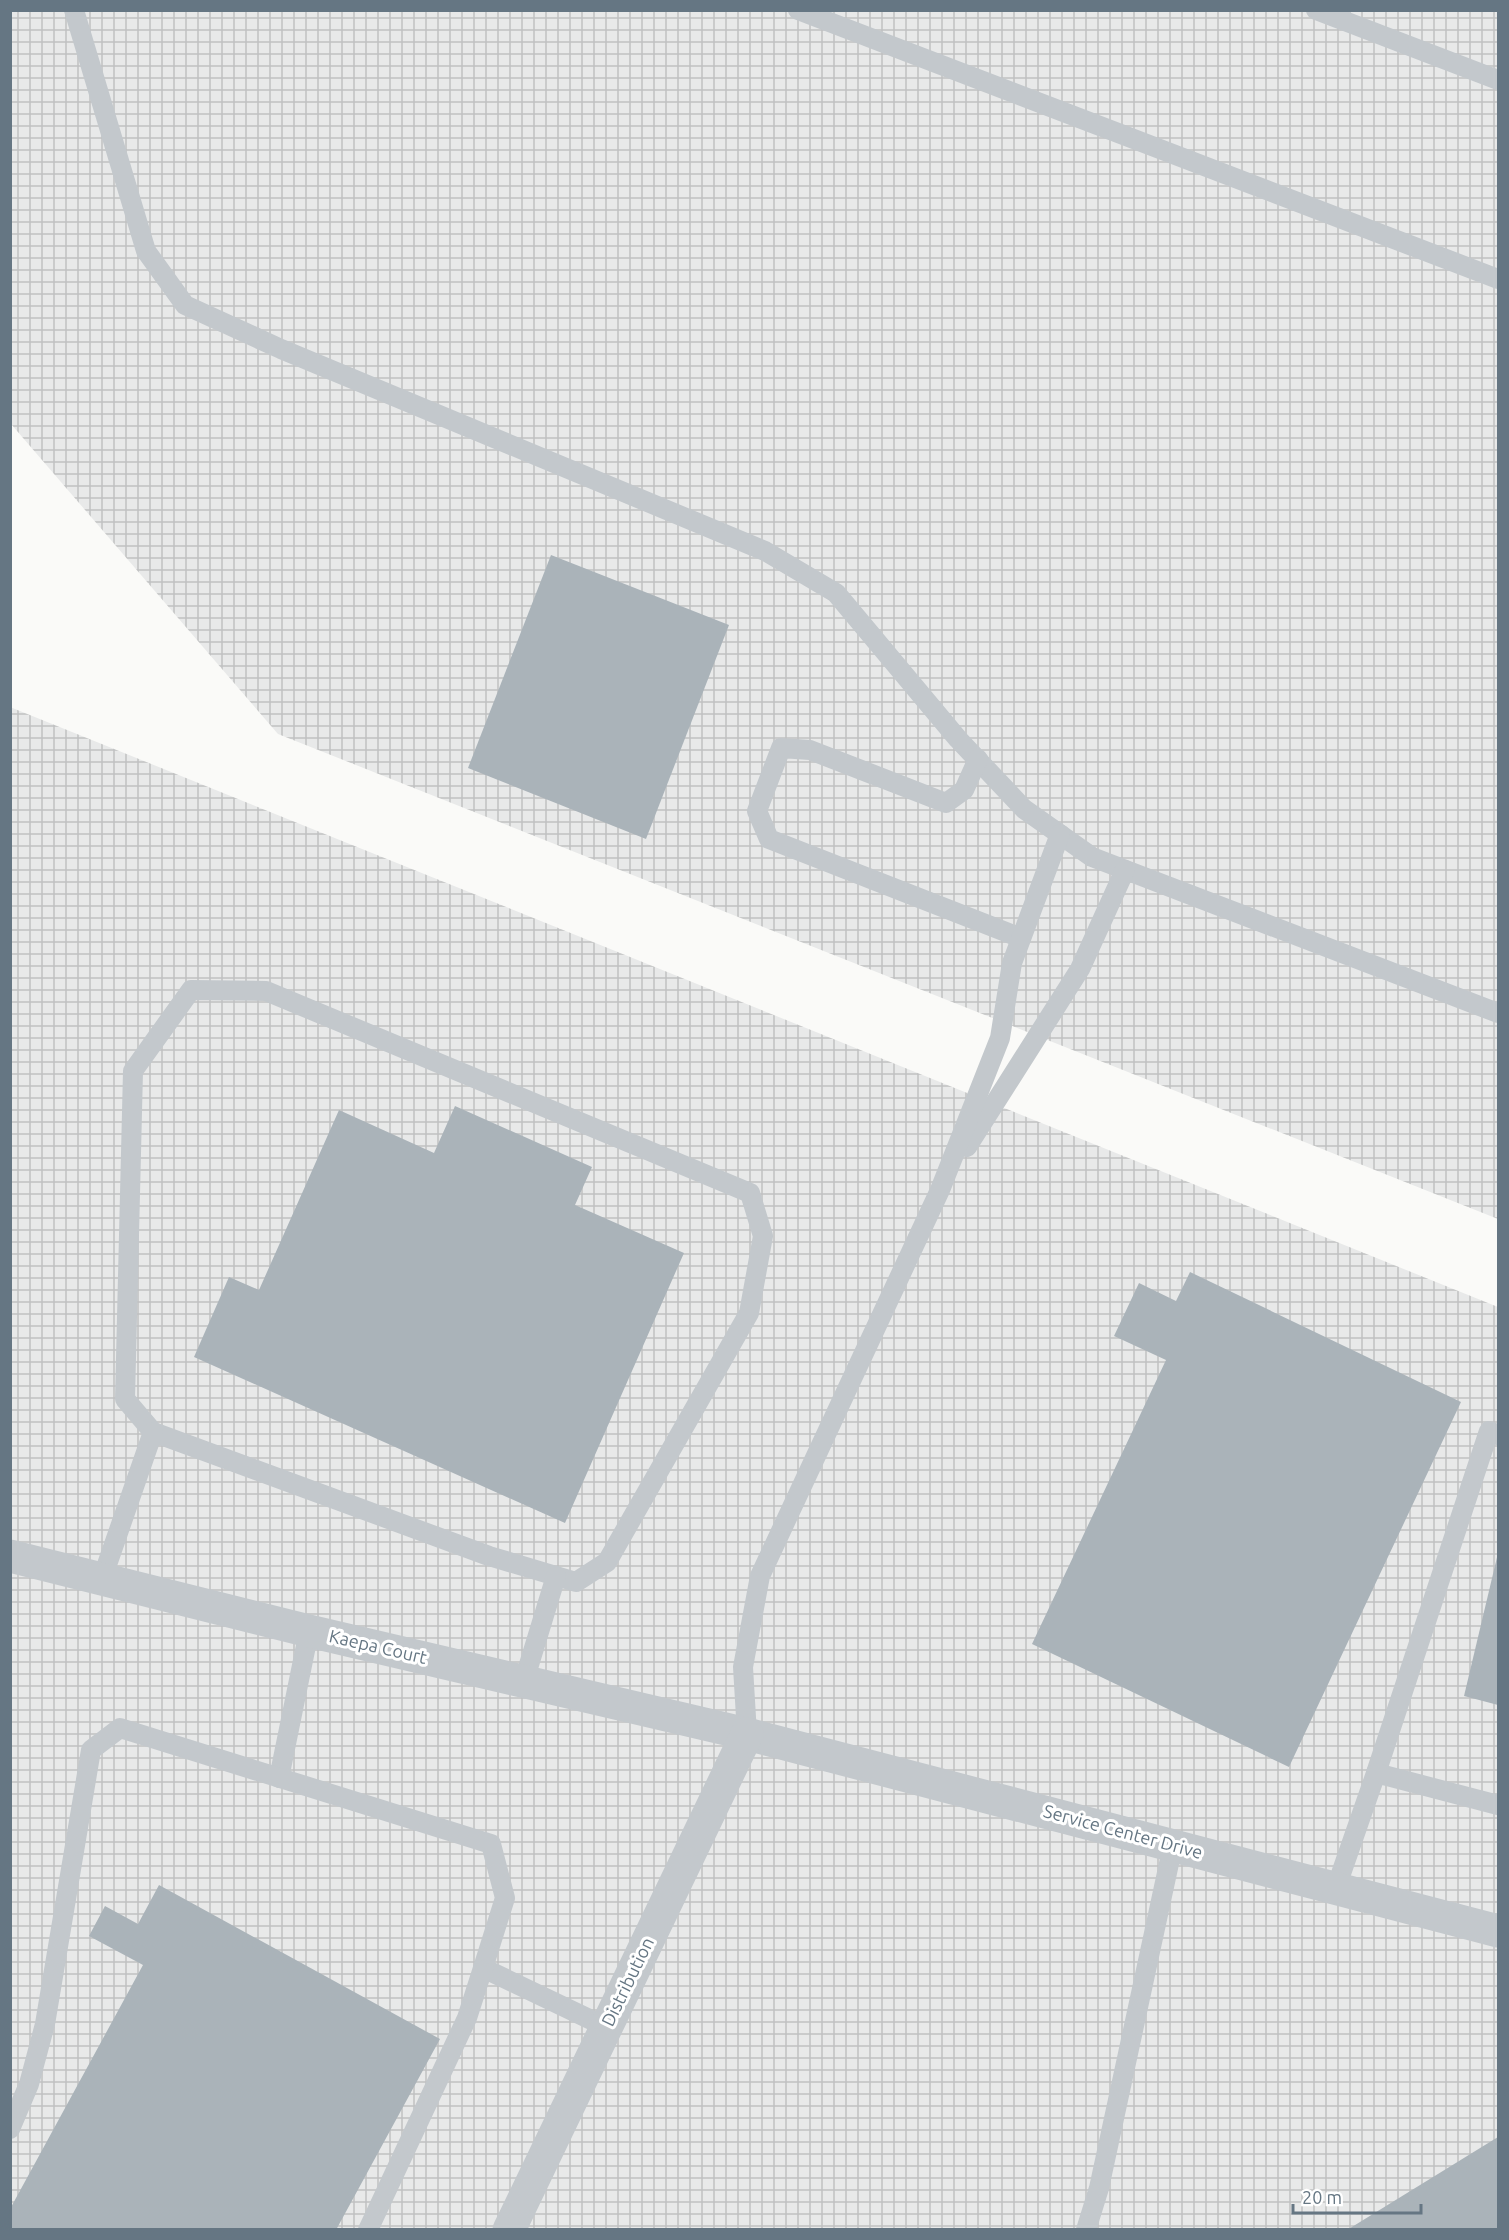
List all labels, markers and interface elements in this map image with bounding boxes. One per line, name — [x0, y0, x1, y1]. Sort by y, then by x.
street label: Kaepa Court — [327, 1625, 429, 1667]
street label: Service Center Drive — [1042, 1800, 1205, 1862]
street label: Distribution — [597, 1934, 657, 2029]
scale bar — [1293, 2177, 1420, 2215]
text: 20 m — [1302, 2187, 1342, 2207]

